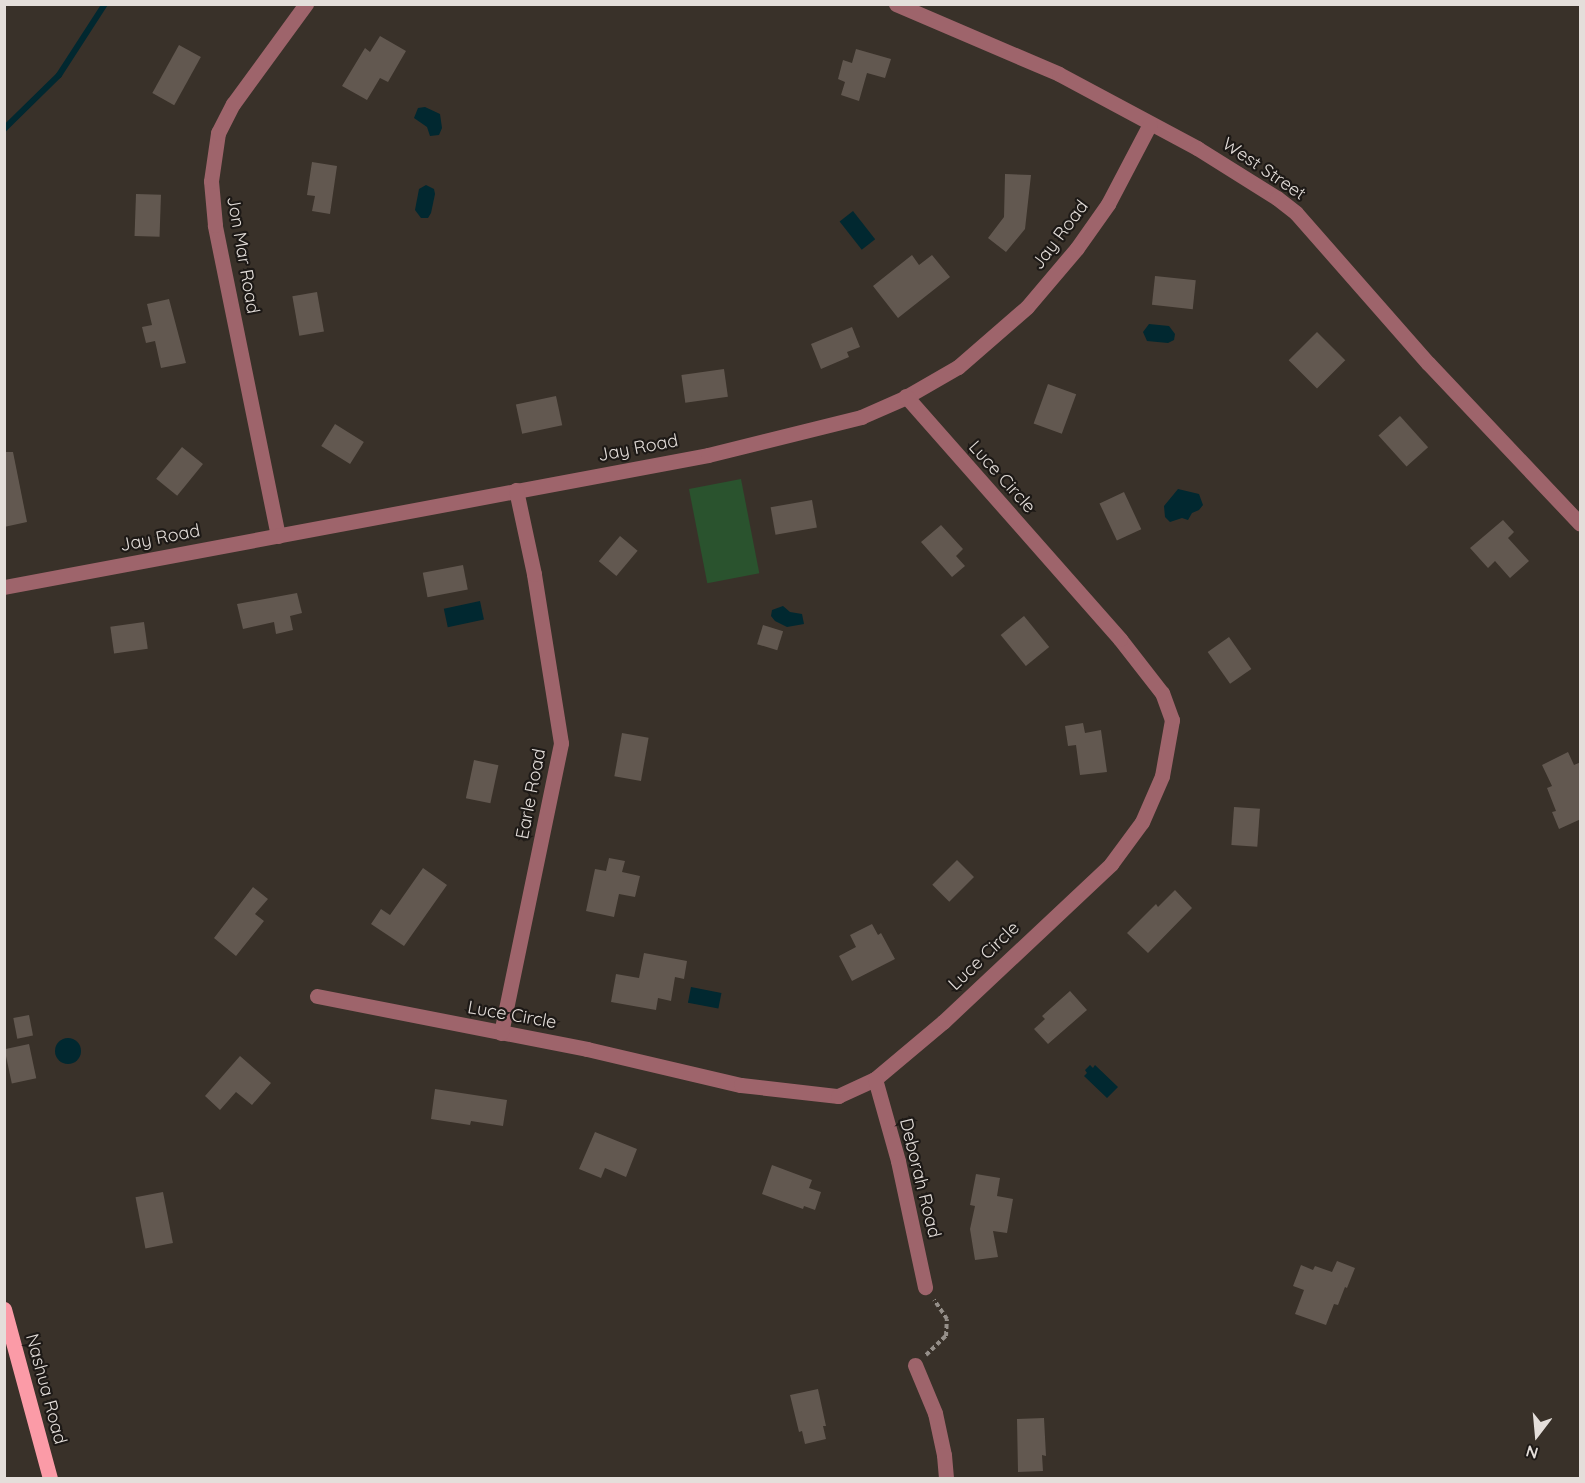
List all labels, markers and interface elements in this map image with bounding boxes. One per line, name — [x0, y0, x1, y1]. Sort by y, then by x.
street label: West Street — [1218, 133, 1310, 205]
street label: Jon Mar Road — [222, 195, 264, 315]
street label: Jay Road — [1027, 196, 1093, 274]
street label: Jay Road — [596, 430, 680, 466]
street label: Luce Circle — [964, 436, 1040, 518]
street label: Jay Road — [118, 520, 202, 556]
street label: Earle Road — [512, 747, 550, 841]
street label: Luce Circle — [944, 917, 1024, 995]
street label: Luce Circle — [466, 997, 558, 1033]
street label: Deborah Road — [895, 1116, 945, 1240]
street label: Nashua Road — [21, 1331, 71, 1447]
north arrow — [1507, 1405, 1567, 1465]
text: N — [1524, 1441, 1540, 1464]

